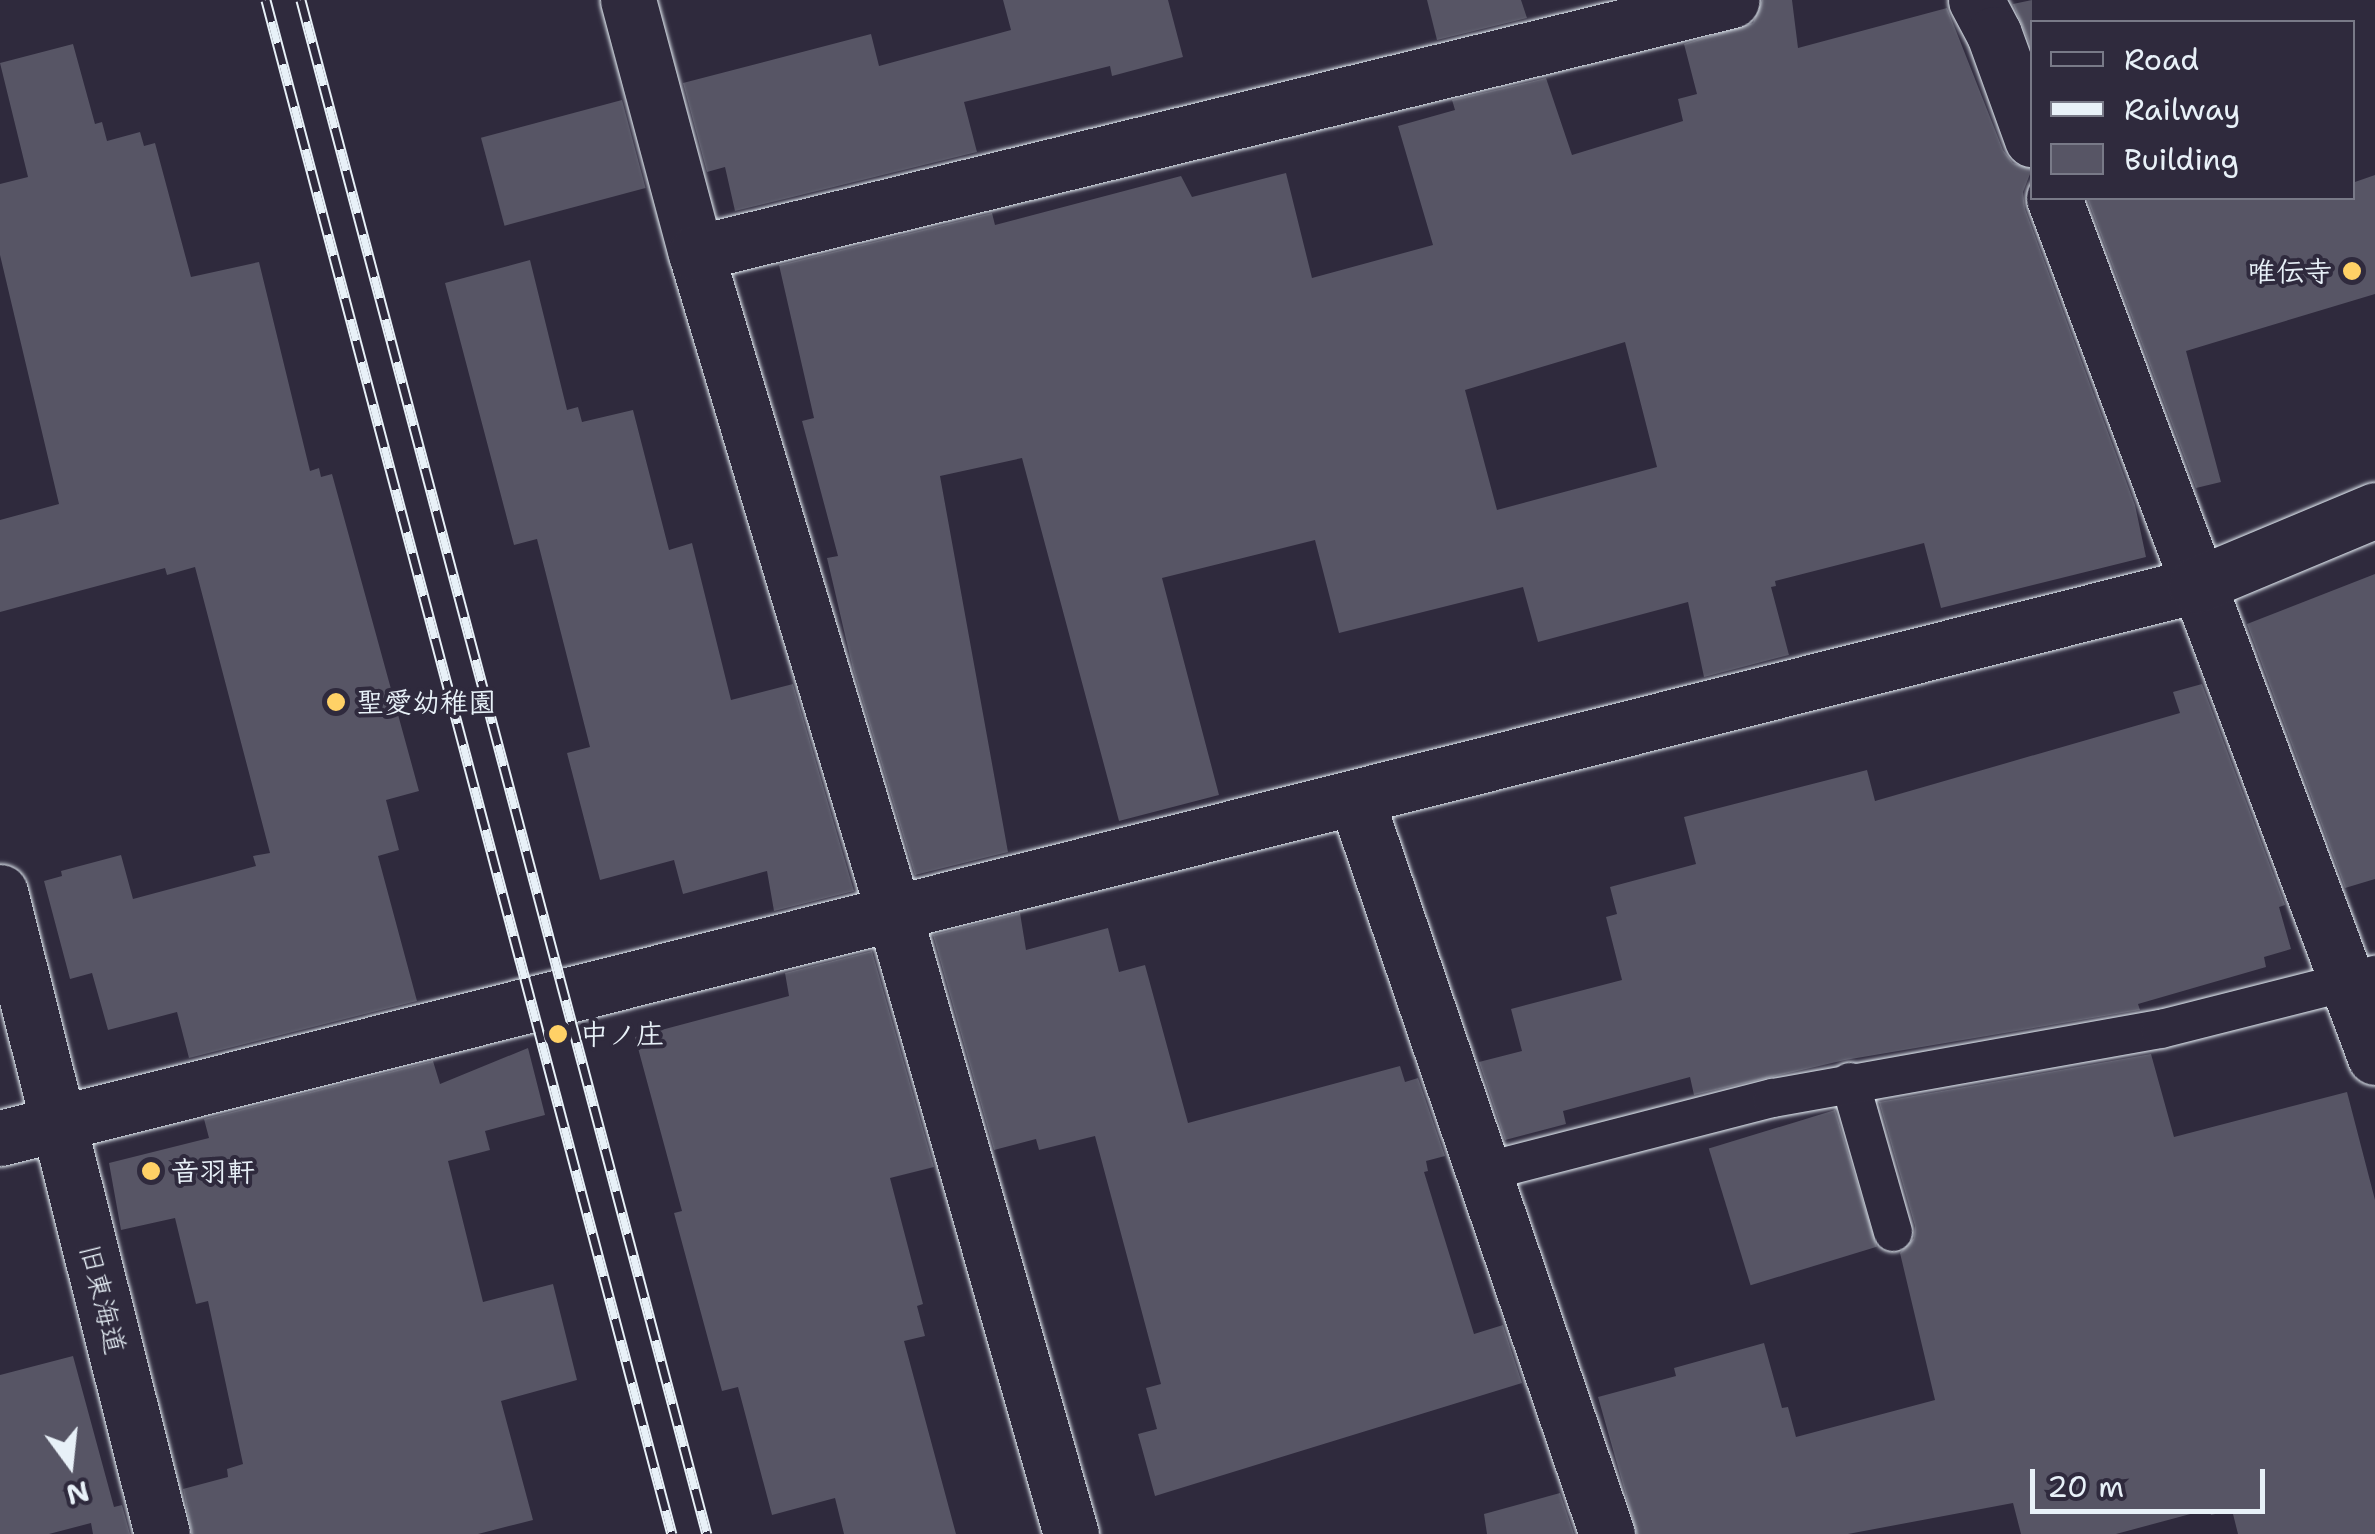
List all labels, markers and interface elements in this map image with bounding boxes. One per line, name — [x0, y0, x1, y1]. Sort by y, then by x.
legend — [2030, 20, 2355, 200]
text: Road — [2124, 39, 2199, 80]
text: Railway — [2124, 89, 2240, 130]
text: Building — [2124, 139, 2239, 180]
place label: 唯伝寺 — [2248, 254, 2332, 288]
marker: 唯伝寺 — [2341, 260, 2363, 282]
place label: 聖愛幼稚園 — [356, 685, 496, 719]
marker: 聖愛幼稚園 — [325, 691, 347, 713]
place label: 中ノ庄 — [580, 1017, 664, 1051]
marker: 中ノ庄 — [545, 1021, 571, 1047]
place label: 音羽軒 — [171, 1154, 255, 1188]
marker: 音羽軒 — [140, 1160, 162, 1182]
street label: 旧東海道 — [73, 1241, 133, 1357]
north arrow — [20, 1414, 120, 1514]
scale bar — [2035, 1449, 2270, 1511]
text: 20 m — [2047, 1466, 2124, 1507]
text: N — [62, 1472, 93, 1514]

